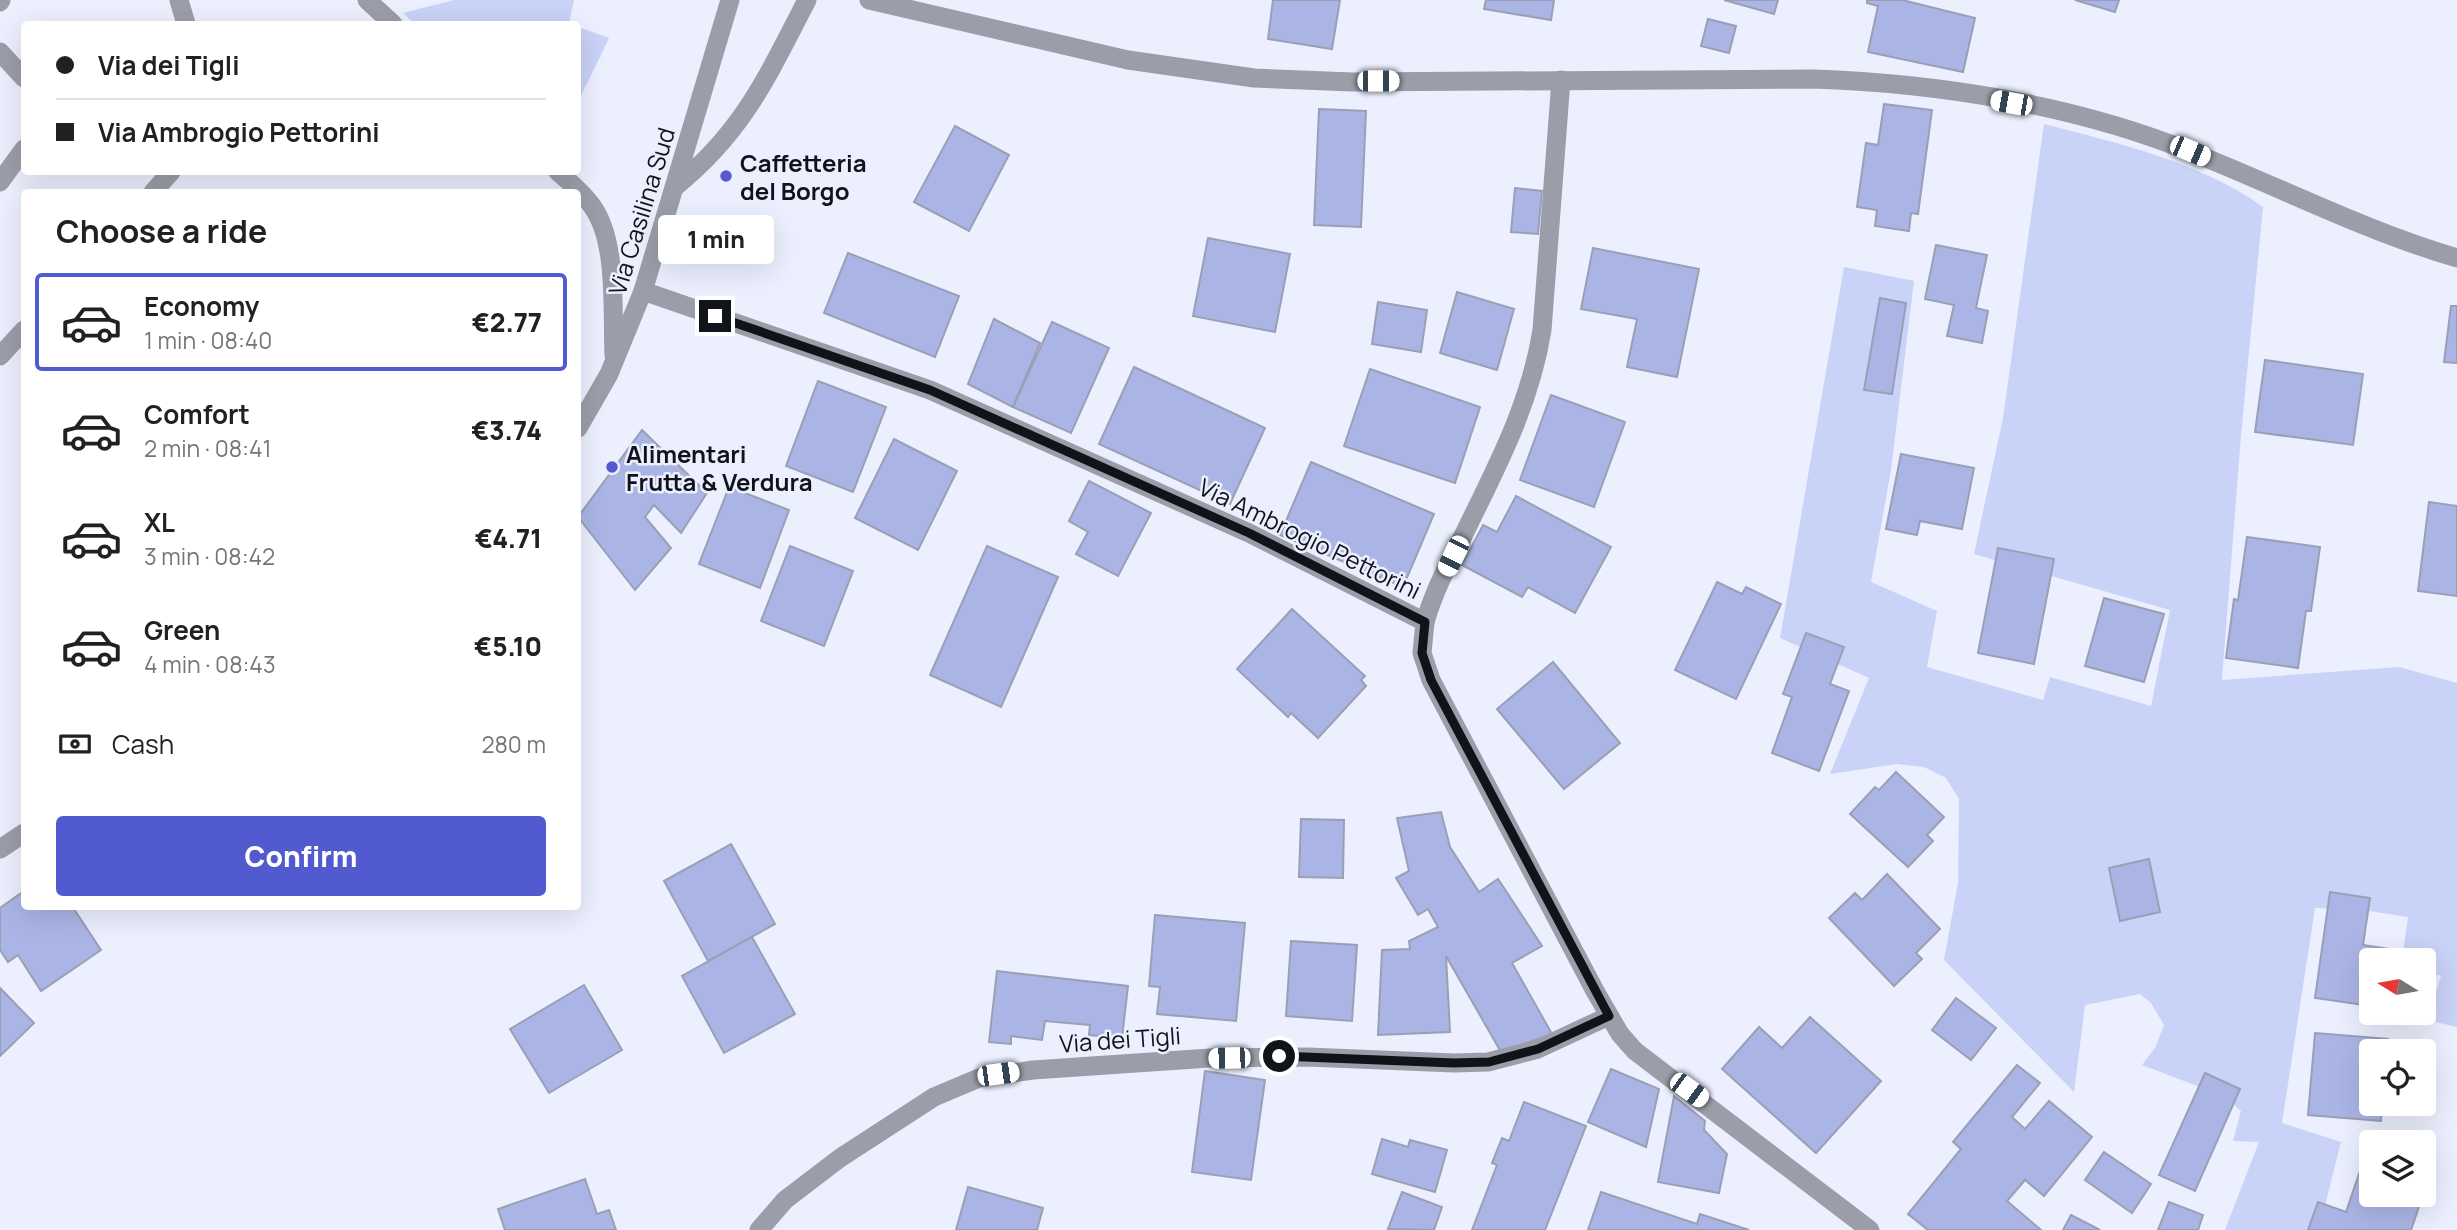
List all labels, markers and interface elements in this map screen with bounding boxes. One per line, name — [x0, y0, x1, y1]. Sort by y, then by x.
text: Via dei Tigli — [98, 47, 239, 83]
car — [1358, 71, 1400, 92]
car — [1989, 89, 2034, 117]
text: Via Ambrogio Pettorini — [98, 114, 379, 150]
street label: Via Casilina Sud — [600, 123, 682, 299]
car — [2167, 133, 2214, 169]
place label: Caffetteria del Borgo — [740, 146, 867, 207]
marker: Caffetteria del Borgo — [718, 168, 734, 184]
text: Choose a ride — [56, 209, 267, 253]
callout: 1 min — [657, 215, 773, 264]
text: 1 min — [687, 223, 745, 255]
text: Economy — [144, 288, 259, 324]
icon: car — [60, 291, 123, 354]
route end — [699, 300, 731, 332]
text: €2.77 — [472, 304, 542, 340]
text: 1 min · 08:40 — [144, 324, 272, 356]
text: Comfort — [144, 396, 250, 432]
icon: car — [60, 399, 123, 462]
text: €3.74 — [471, 412, 542, 448]
text: 2 min · 08:41 — [144, 432, 271, 464]
place label: Alimentari Frutta & Verdura — [626, 437, 813, 498]
marker: Alimentari Frutta & Verdura — [604, 459, 620, 475]
street label: Via Ambrogio Pettorini — [1193, 470, 1427, 606]
text: XL — [144, 504, 175, 540]
icon: car — [60, 507, 123, 570]
text: €4.71 — [475, 520, 542, 556]
car — [1435, 533, 1472, 579]
text: 3 min · 08:42 — [144, 540, 275, 572]
text: Green — [144, 612, 220, 648]
icon: car — [60, 615, 123, 678]
text: €5.10 — [474, 628, 542, 664]
text: 4 min · 08:43 — [144, 648, 276, 680]
icon: cash — [56, 725, 94, 763]
text: Cash — [112, 726, 174, 762]
text: 280 m — [481, 728, 546, 760]
button: Confirm — [56, 816, 546, 896]
north arrow — [2359, 948, 2436, 1026]
map controls — [2359, 948, 2436, 1207]
street label: Via dei Tigli — [1058, 1018, 1182, 1060]
button: locate — [2359, 1039, 2436, 1116]
route start — [1263, 1040, 1295, 1072]
car — [1208, 1047, 1251, 1069]
car — [976, 1061, 1021, 1087]
car — [1666, 1069, 1713, 1111]
button: layers — [2359, 1130, 2436, 1207]

